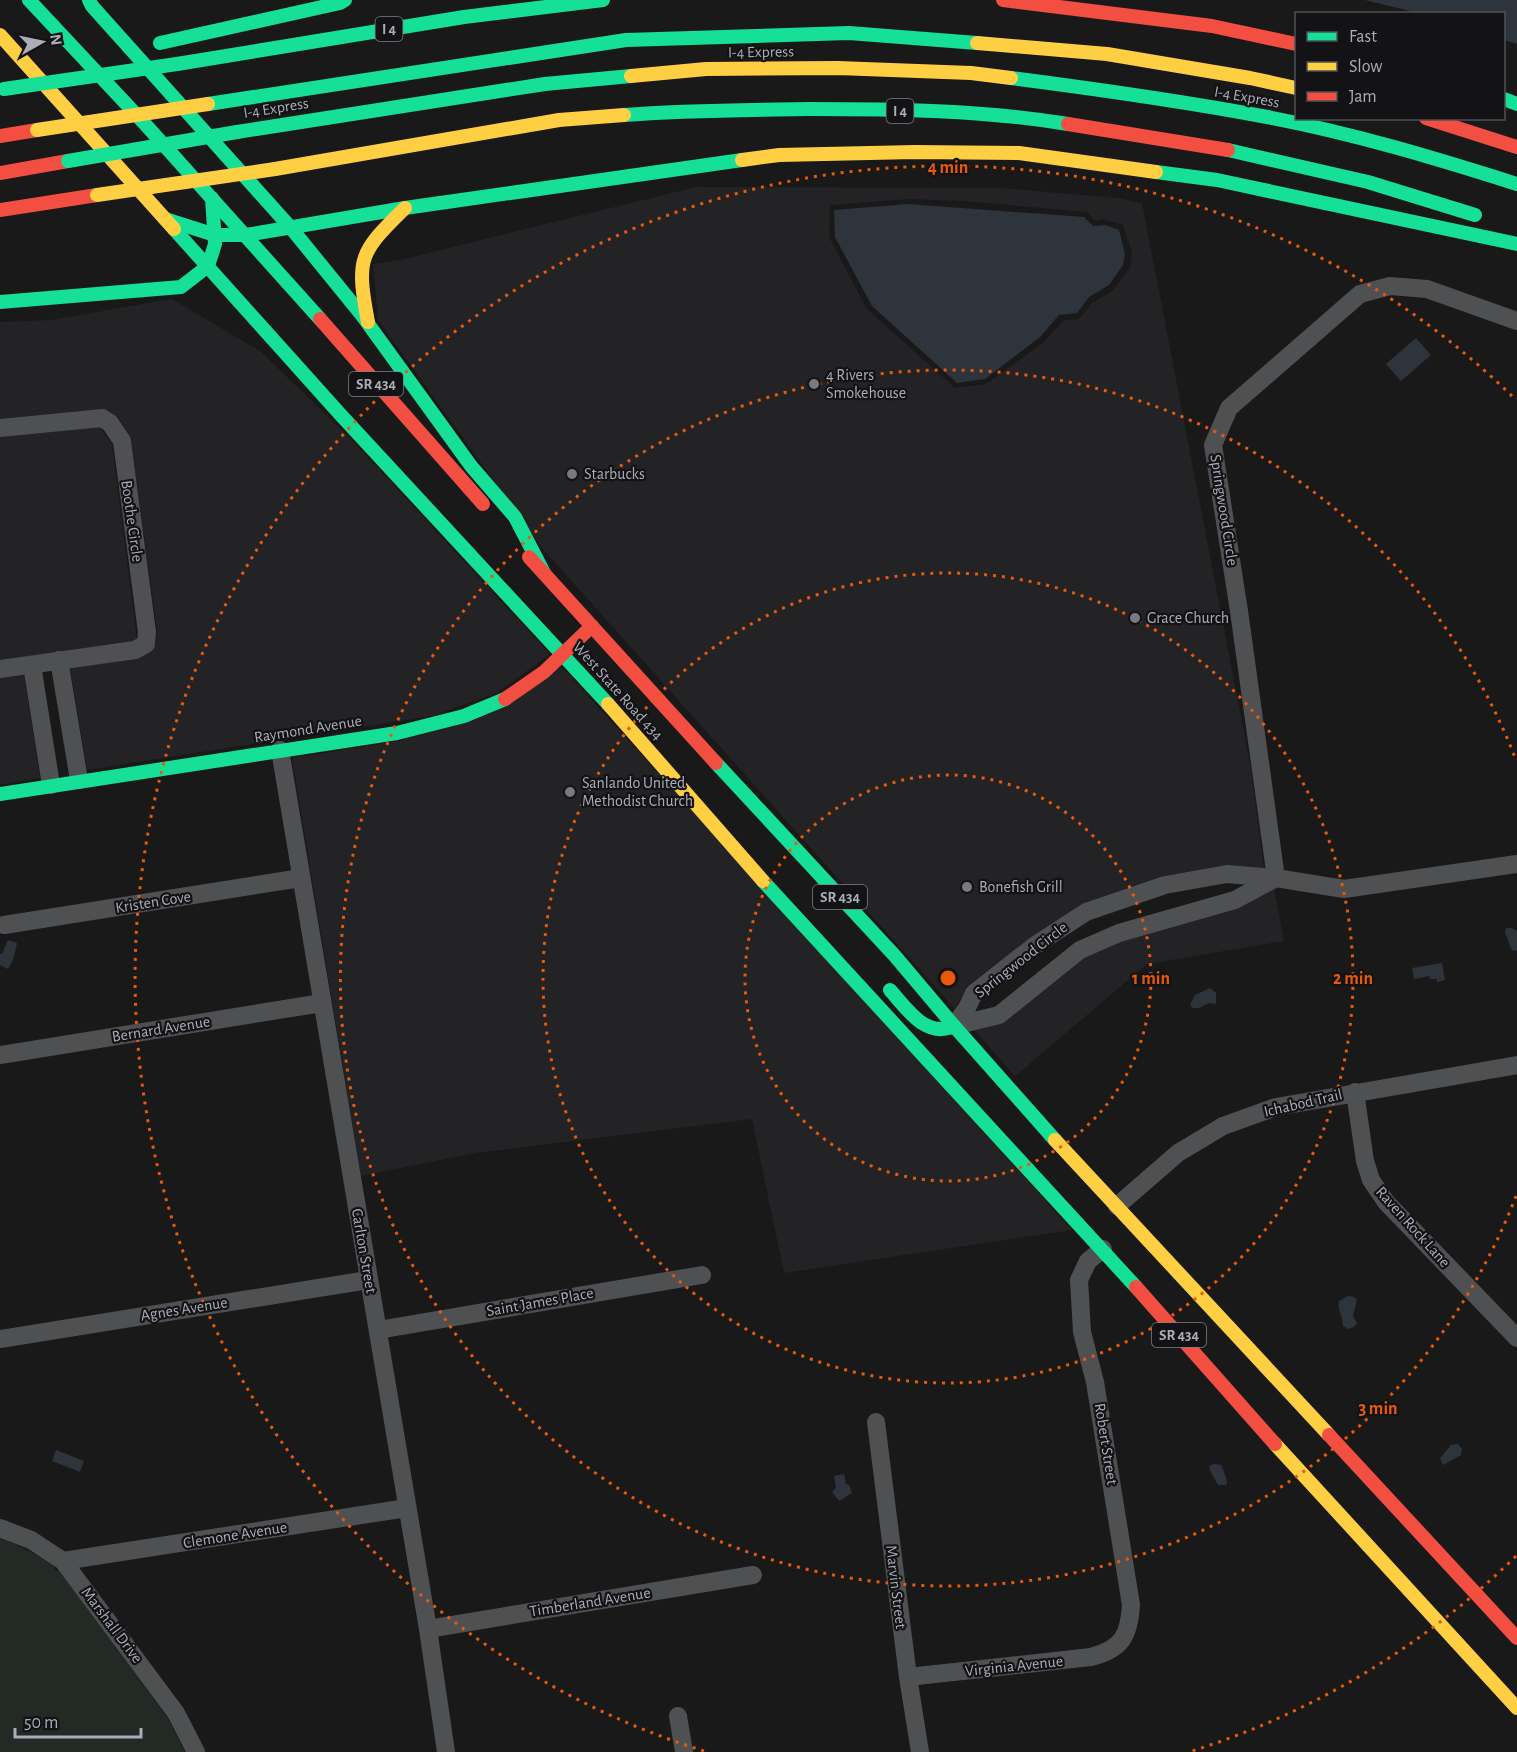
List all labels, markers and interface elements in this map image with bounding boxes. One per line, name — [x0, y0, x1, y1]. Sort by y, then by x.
north arrow — [12, 12, 72, 72]
legend — [1295, 12, 1505, 120]
road number: I 4 — [376, 17, 402, 41]
text: Fast — [1349, 28, 1377, 46]
text: N — [47, 33, 65, 47]
street label: I-4 Express — [728, 43, 794, 61]
text: Slow — [1349, 58, 1382, 76]
street label: I-4 Express — [1213, 83, 1281, 111]
text: Jam — [1349, 88, 1377, 106]
street label: I-4 Express — [242, 95, 310, 121]
road number: I 4 — [886, 99, 914, 123]
text: 4 min — [928, 159, 968, 177]
place label: 4 Rivers Smokehouse — [826, 367, 906, 401]
road number: SR 434 — [349, 372, 403, 396]
marker: 4 Rivers Smokehouse — [807, 377, 821, 391]
street label: Springwood Circle — [1207, 453, 1241, 567]
place label: Starbucks — [584, 466, 645, 482]
marker: Starbucks — [565, 467, 579, 481]
street label: Boothe Circle — [118, 479, 146, 563]
place label: Grace Church — [1147, 610, 1229, 626]
marker: Grace Church — [1128, 611, 1142, 625]
street label: West State Road 434 — [570, 639, 666, 743]
street label: Raymond Avenue — [253, 713, 363, 746]
place label: Sanlando United Methodist Church — [582, 775, 693, 809]
marker: Sanlando United Methodist Church — [563, 785, 577, 799]
place label: Bonefish Grill — [979, 879, 1063, 895]
marker: Bonefish Grill — [960, 880, 974, 894]
road number: SR 434 — [813, 885, 867, 909]
street label: Kristen Cove — [114, 888, 192, 916]
street label: Springwood Circle — [972, 919, 1070, 1001]
centre of rings — [938, 968, 958, 988]
text: 1 min — [1132, 970, 1170, 988]
text: 2 min — [1333, 970, 1373, 988]
street label: Bernard Avenue — [111, 1013, 211, 1045]
street label: Ichabod Trail — [1262, 1086, 1344, 1120]
street label: Raven Rock Lane — [1373, 1184, 1453, 1270]
street label: Carlton Street — [349, 1207, 379, 1295]
street label: Saint James Place — [485, 1285, 595, 1319]
street label: Agnes Avenue — [139, 1294, 229, 1324]
road number: SR 434 — [1152, 1323, 1206, 1347]
text: 3 min — [1358, 1400, 1398, 1418]
street label: Robert Street — [1092, 1402, 1120, 1486]
street label: Clemone Avenue — [182, 1519, 288, 1551]
street label: Marvin Street — [883, 1544, 909, 1630]
street label: Marshall Drive — [78, 1584, 146, 1666]
street label: Timberland Avenue — [528, 1585, 652, 1619]
street label: Virginia Avenue — [964, 1653, 1064, 1679]
scale bar — [15, 1701, 141, 1739]
text: 50 m — [24, 1714, 58, 1732]

